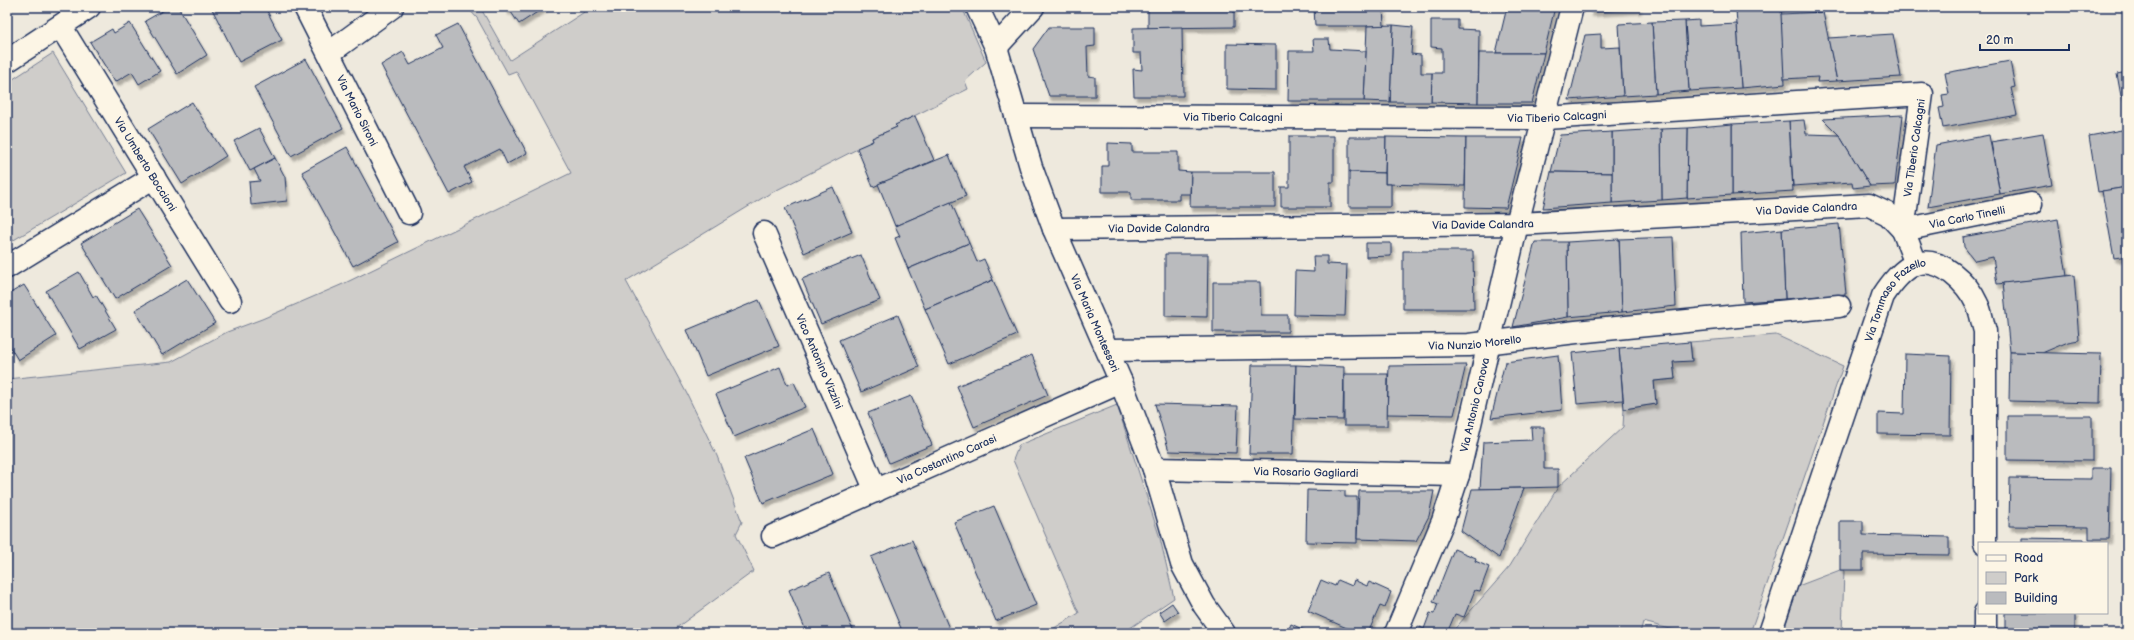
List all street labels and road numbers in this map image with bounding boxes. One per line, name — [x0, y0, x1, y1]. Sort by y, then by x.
street label: Via Mario Sironi — [333, 73, 380, 149]
street label: Via Tiberio Calcagni — [1901, 98, 1928, 198]
street label: Via Tiberio Calcagni — [1507, 108, 1607, 125]
street label: Via Tiberio Calcagni — [1183, 111, 1283, 124]
street label: Via Umberto Boccioni — [111, 115, 179, 214]
street label: Via Davide Calandra — [1755, 200, 1858, 218]
street label: Via Carlo Tinelli — [1928, 203, 2006, 231]
street label: Via Davide Calandra — [1432, 217, 1534, 232]
street label: Via Davide Calandra — [1108, 221, 1210, 235]
street label: Via Tommaso Fazello — [1862, 256, 1926, 343]
street label: Via Maria Montessori — [1068, 272, 1122, 374]
street label: Vico Antonino Vizzini — [793, 312, 846, 411]
street label: Via Nunzio Morello — [1428, 333, 1522, 353]
street label: Via Antonio Canova — [1458, 356, 1492, 453]
street label: Via Costantino Carasi — [895, 432, 999, 487]
street label: Via Rosario Gagliardi — [1253, 465, 1359, 480]

